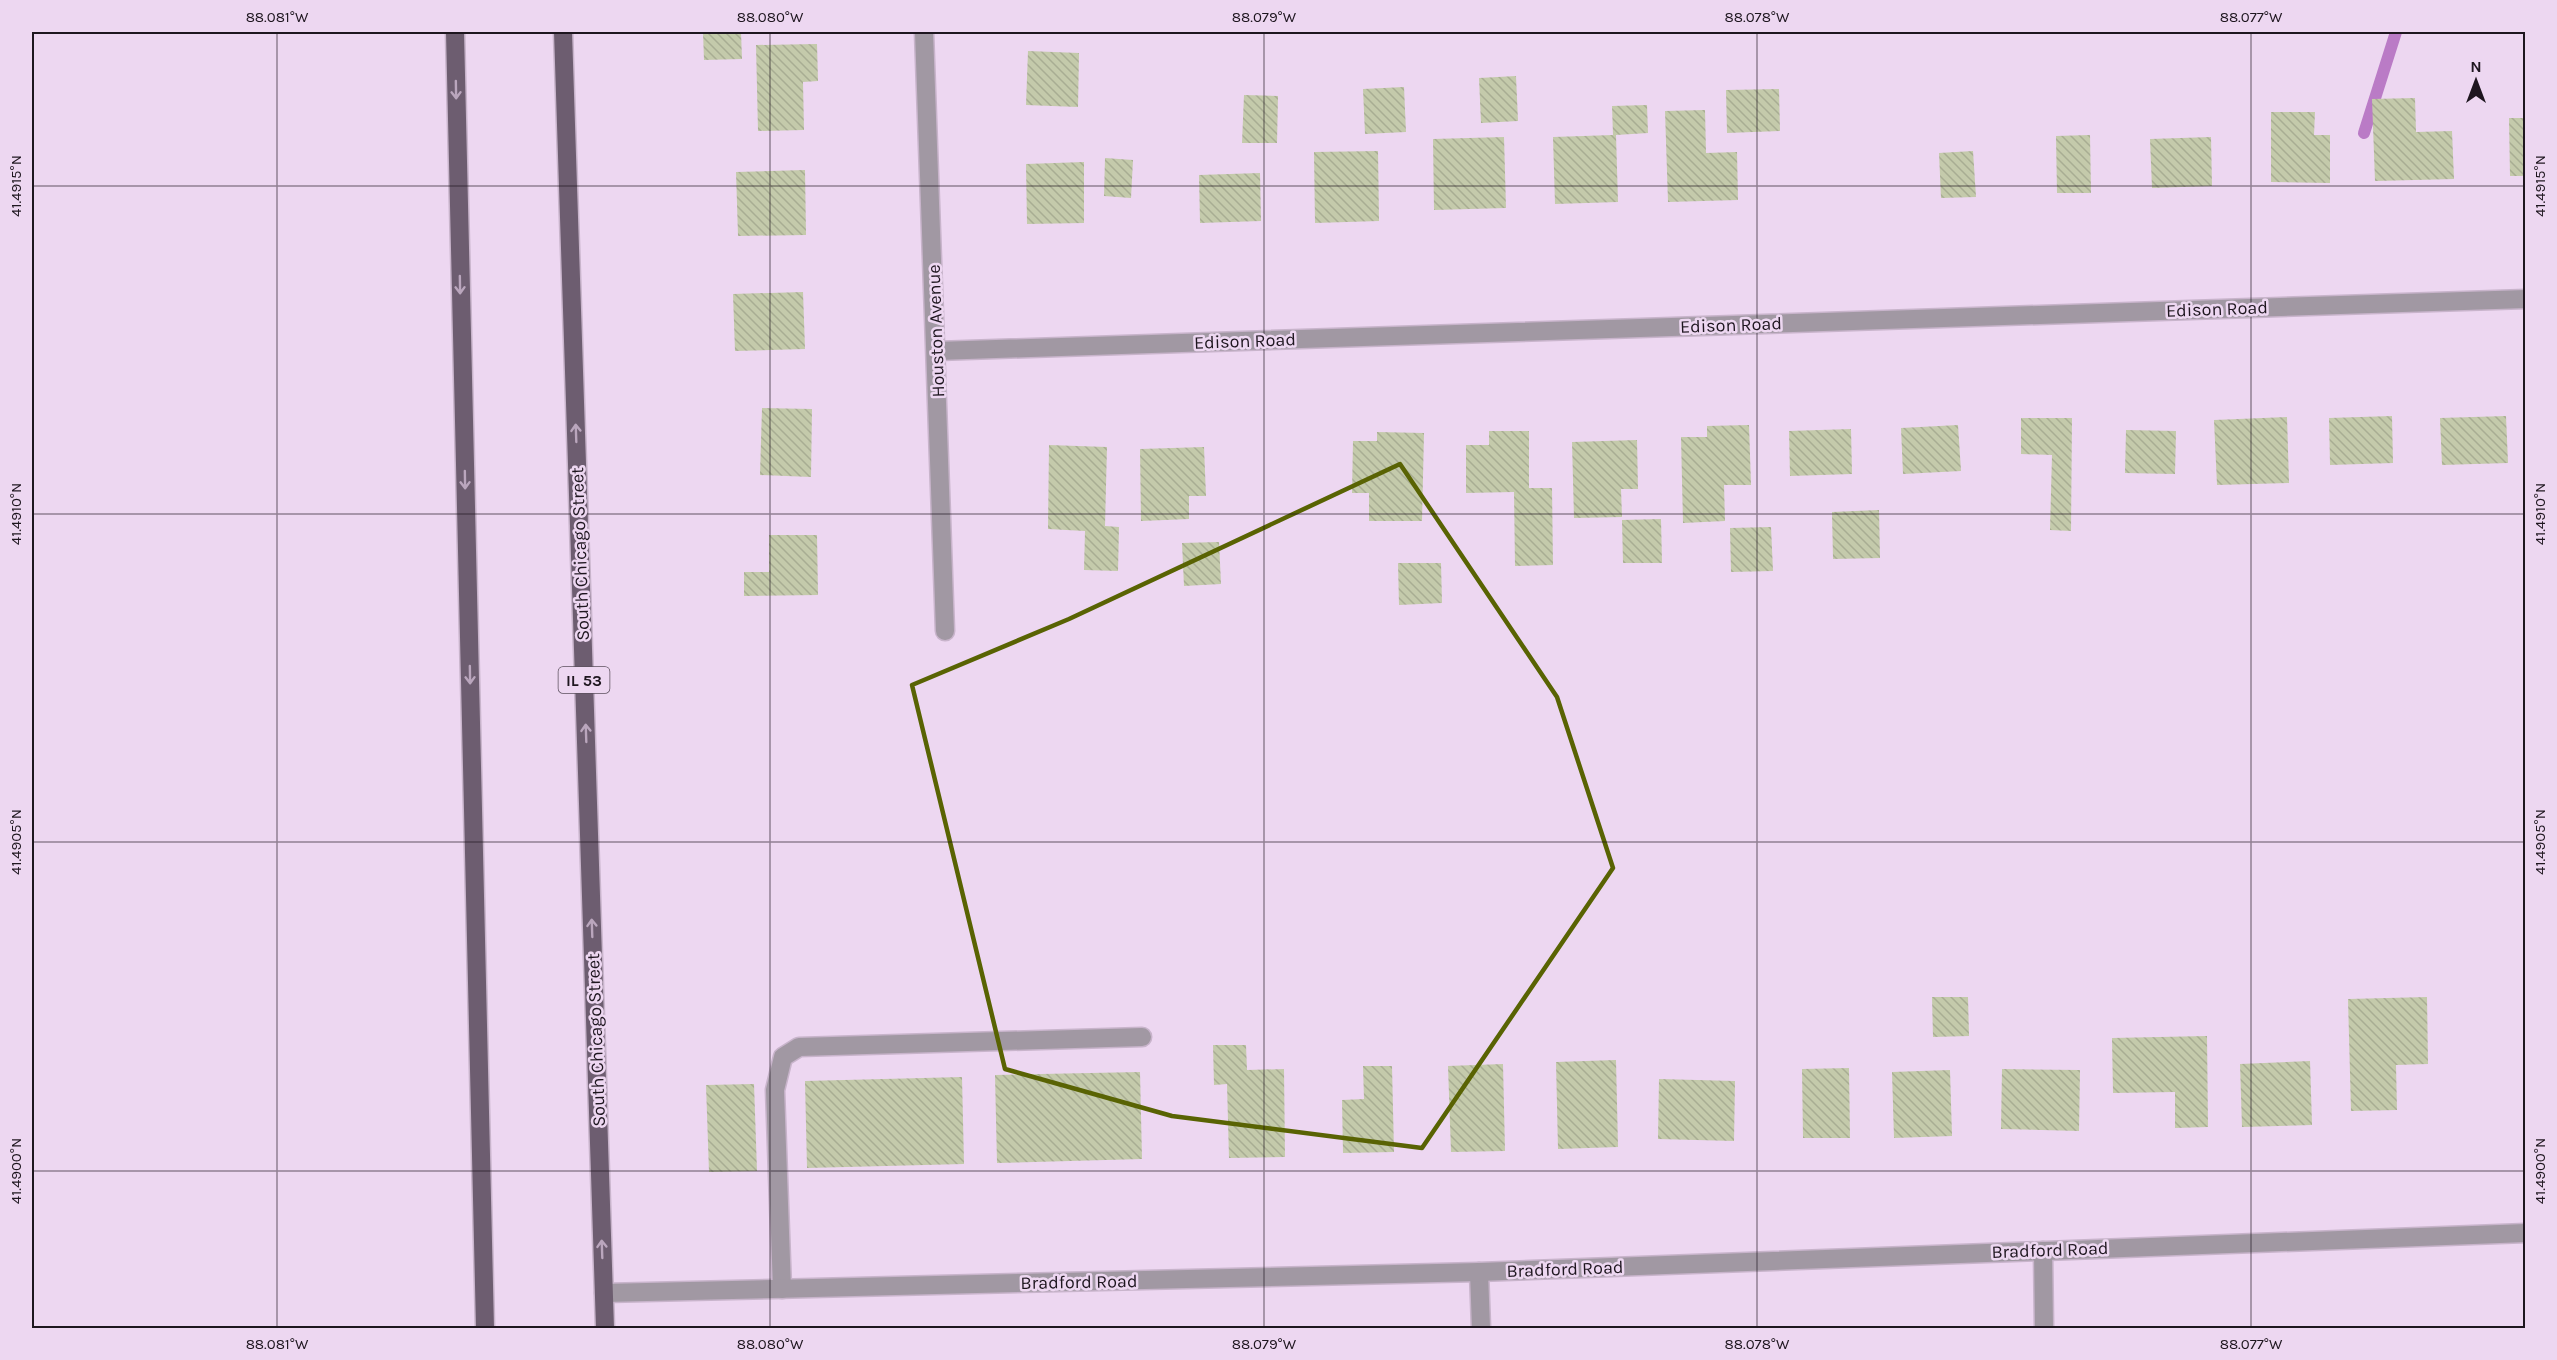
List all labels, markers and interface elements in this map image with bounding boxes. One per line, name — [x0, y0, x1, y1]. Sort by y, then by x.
text: 88.081°W — [246, 8, 309, 26]
text: 88.080°W — [737, 8, 804, 26]
text: 88.079°W — [1232, 8, 1297, 26]
text: 88.078°W — [1725, 8, 1790, 26]
text: 88.077°W — [2220, 8, 2283, 26]
north arrow — [2446, 51, 2506, 111]
text: N — [2470, 57, 2482, 76]
one-way arrow — [450, 79, 462, 99]
text: 41.4915°N — [7, 155, 25, 217]
text: 41.4915°N — [2531, 155, 2549, 217]
street label: Houston Avenue — [923, 264, 949, 398]
one-way arrow — [455, 274, 466, 294]
street label: Edison Road — [2166, 296, 2268, 322]
street label: Edison Road — [1680, 312, 1782, 338]
street label: Edison Road — [1194, 328, 1296, 354]
one-way arrow — [570, 424, 581, 444]
street label: South Chicago Street — [566, 467, 594, 641]
one-way arrow — [459, 469, 471, 489]
text: 41.4910°N — [7, 483, 25, 545]
text: 41.4910°N — [2531, 483, 2549, 545]
one-way arrow — [464, 664, 475, 684]
road number: IL 53 — [558, 667, 610, 693]
one-way arrow — [580, 724, 591, 744]
text: 41.4905°N — [7, 809, 25, 875]
text: 41.4905°N — [2531, 809, 2549, 875]
one-way arrow — [586, 919, 598, 939]
street label: South Chicago Street — [582, 953, 610, 1127]
text: 41.4900°N — [7, 1138, 25, 1204]
text: 41.4900°N — [2531, 1138, 2549, 1204]
street label: Bradford Road — [1991, 1237, 2109, 1263]
one-way arrow — [597, 1240, 608, 1260]
street label: Bradford Road — [1506, 1256, 1624, 1282]
street label: Bradford Road — [1020, 1270, 1138, 1294]
text: 88.081°W — [246, 1335, 309, 1353]
text: 88.080°W — [737, 1335, 804, 1353]
text: 88.079°W — [1232, 1335, 1297, 1353]
text: 88.078°W — [1725, 1335, 1790, 1353]
text: 88.077°W — [2220, 1335, 2283, 1353]

